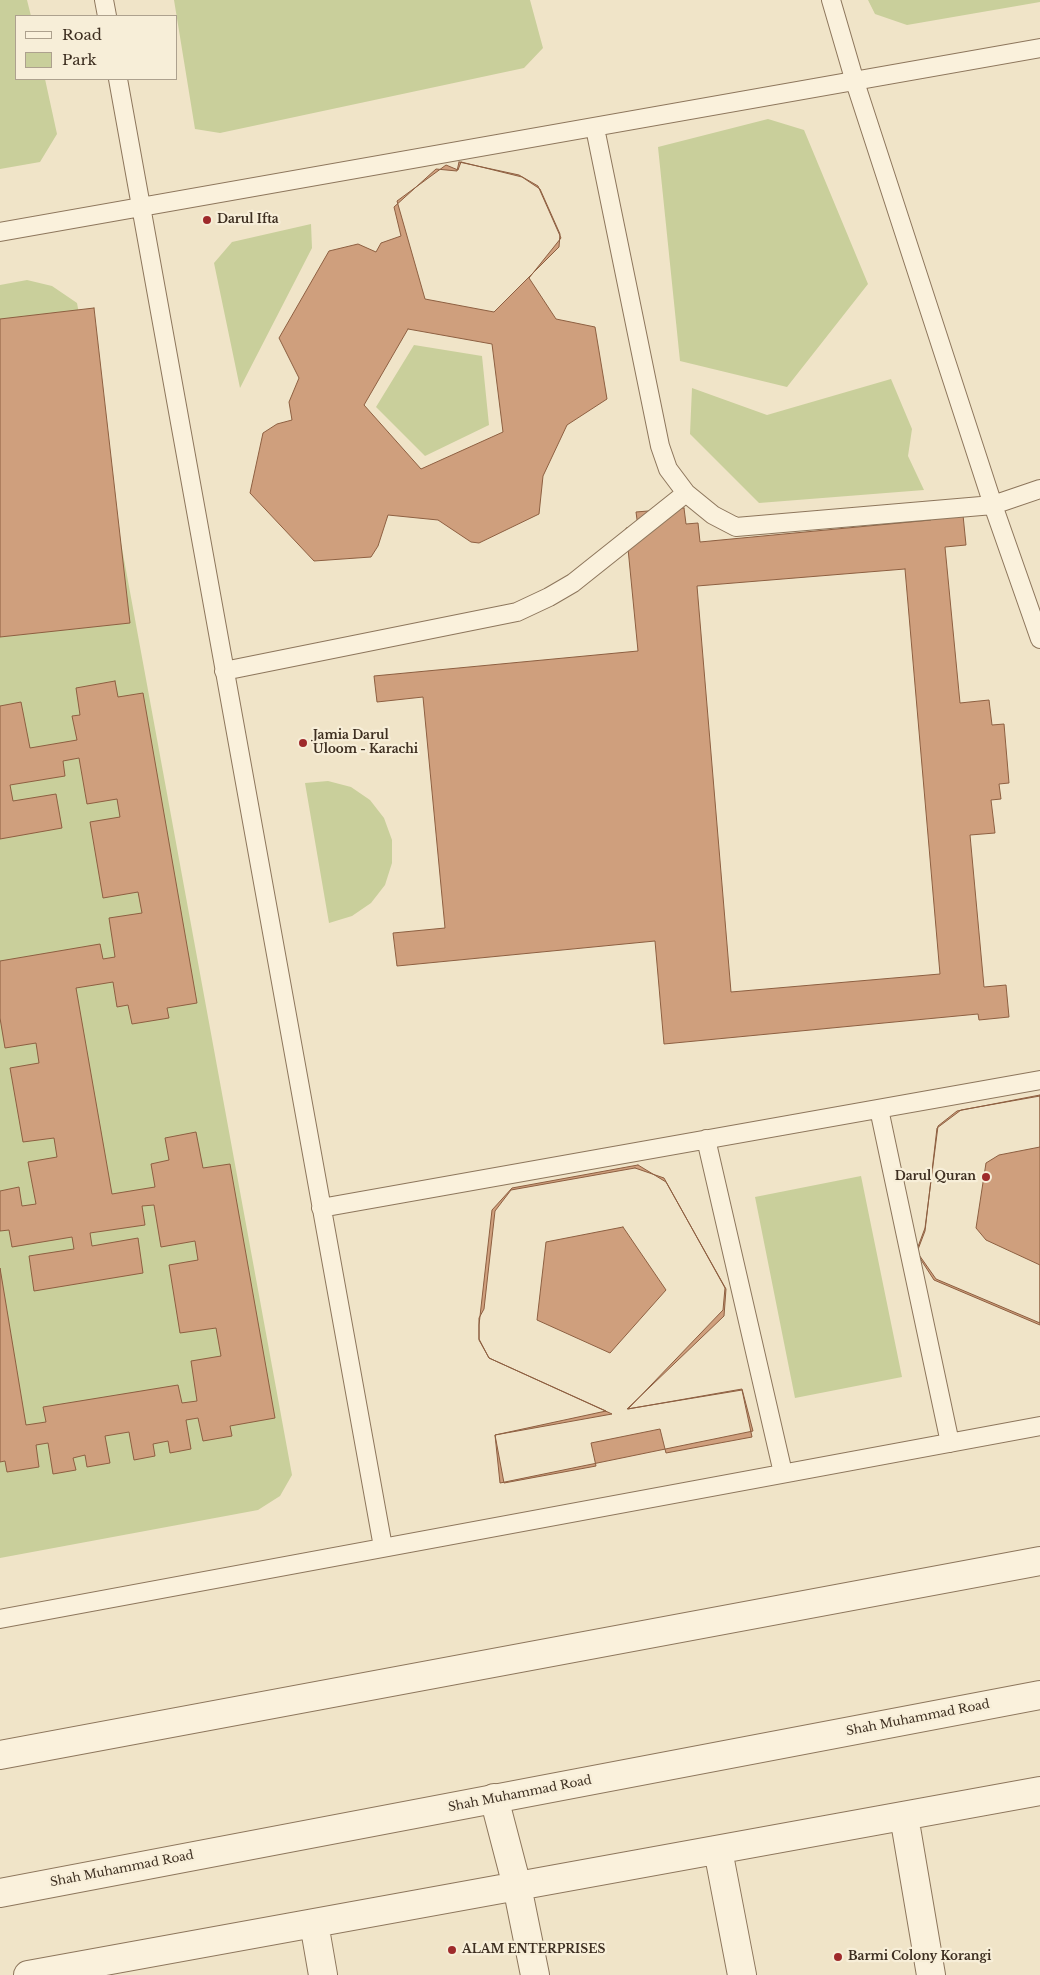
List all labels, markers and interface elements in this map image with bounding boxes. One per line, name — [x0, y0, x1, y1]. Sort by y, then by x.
legend — [15, 15, 178, 80]
text: Road — [62, 25, 102, 44]
text: Park — [62, 50, 97, 69]
place label: Darul Ifta — [217, 213, 279, 227]
marker: Darul Ifta — [201, 214, 213, 226]
place label: Jamia Darul Uloom - Karachi — [313, 729, 418, 757]
marker: Jamia Darul Uloom - Karachi — [297, 737, 309, 749]
place label: Darul Quran — [895, 1170, 976, 1184]
marker: Darul Quran — [980, 1171, 992, 1183]
street label: Shah Muhammad Road — [845, 1697, 991, 1739]
street label: Shah Muhammad Road — [447, 1773, 593, 1815]
street label: Shah Muhammad Road — [49, 1848, 195, 1890]
place label: ALAM ENTERPRISES — [462, 1943, 605, 1957]
marker: ALAM ENTERPRISES — [446, 1944, 458, 1956]
place label: Barmi Colony Korangi — [848, 1950, 991, 1964]
marker: Barmi Colony Korangi — [832, 1951, 844, 1963]

